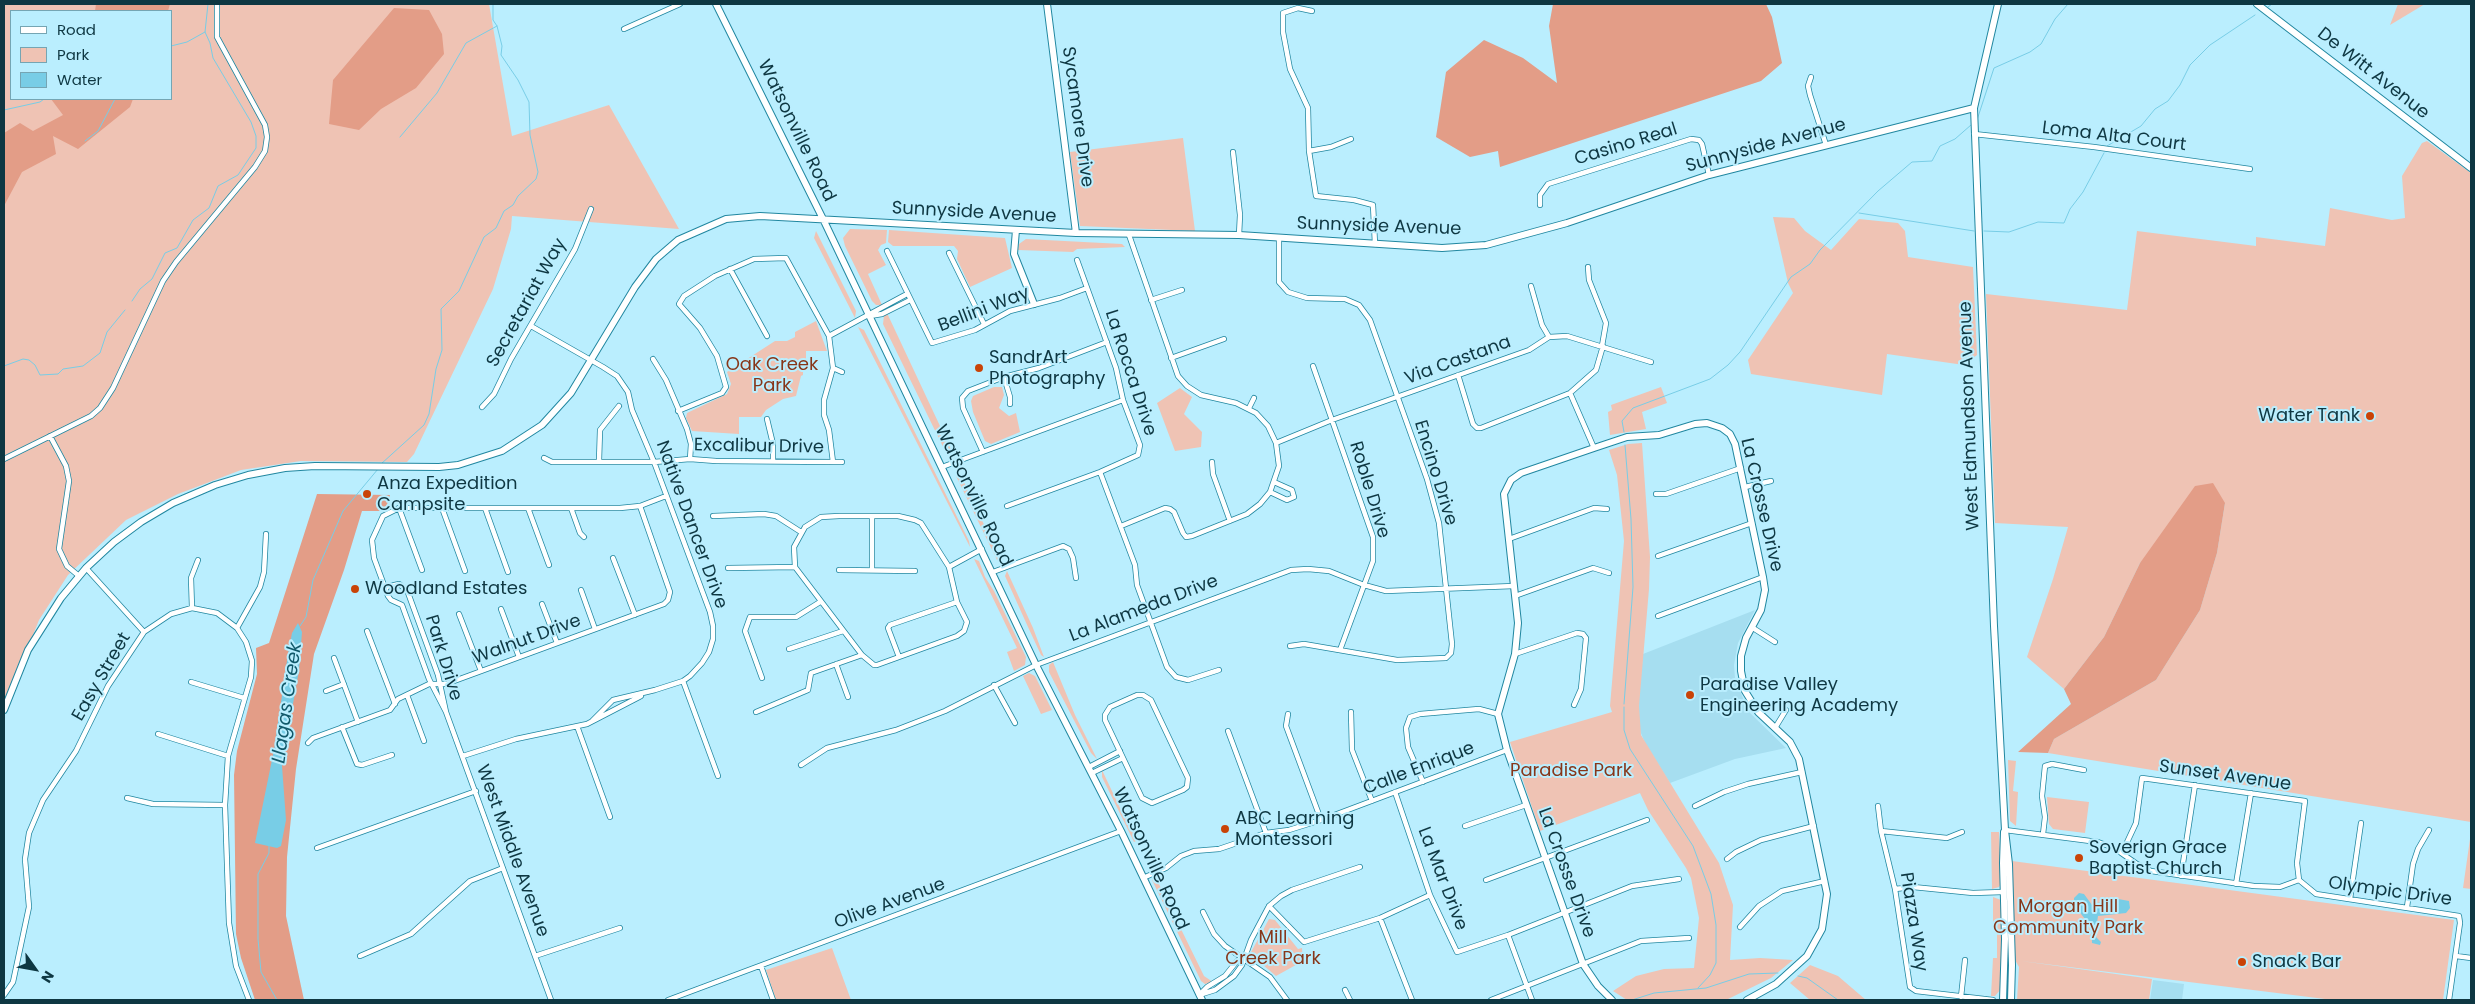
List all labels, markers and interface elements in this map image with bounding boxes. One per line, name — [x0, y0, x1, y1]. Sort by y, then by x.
legend — [10, 10, 172, 100]
text: Road — [57, 19, 96, 40]
street label: De Witt Avenue — [2313, 24, 2433, 124]
text: Park — [57, 44, 89, 65]
street label: Sycamore Drive — [1056, 45, 1098, 189]
street label: Watsonville Road — [752, 57, 840, 205]
text: Water — [57, 69, 102, 90]
street label: Sunnyside Avenue — [1684, 114, 1848, 178]
street label: Loma Alta Court — [2041, 117, 2187, 157]
street label: Casino Real — [1572, 119, 1680, 171]
street label: Sunnyside Avenue — [891, 198, 1057, 228]
street label: Sunnyside Avenue — [1296, 213, 1462, 241]
street label: Secretariat Way — [483, 235, 571, 371]
street label: Bellini Way — [935, 283, 1033, 337]
street label: West Edmundson Avenue — [1955, 301, 1985, 531]
street label: La Rocca Drive — [1099, 307, 1161, 439]
street label: Via Castana — [1402, 332, 1514, 390]
place label: SandrArt Photography — [989, 347, 1105, 389]
park label: Oak Creek Park — [726, 354, 818, 396]
marker: SandrArt Photography — [973, 362, 985, 374]
place label: Water Tank — [2258, 405, 2360, 427]
marker: Water Tank — [2364, 410, 2376, 422]
street label: Encino Drive — [1409, 418, 1461, 528]
street label: Watsonville Road — [929, 422, 1017, 570]
street label: Excalibur Drive — [694, 435, 824, 459]
street label: La Crosse Drive — [1735, 436, 1787, 574]
street label: Native Dancer Drive — [651, 438, 731, 612]
street label: Roble Drive — [1344, 439, 1394, 541]
place label: Anza Expedition Campsite — [377, 473, 518, 516]
marker: Anza Expedition Campsite — [361, 488, 373, 500]
street label: La Alameda Drive — [1067, 571, 1221, 647]
place label: Woodland Estates — [365, 578, 527, 600]
marker: Woodland Estates — [349, 583, 361, 595]
street label: Walnut Drive — [470, 610, 584, 670]
street label: Park Drive — [420, 613, 466, 703]
street label: Easy Street — [68, 629, 136, 725]
water label: Llagas Creek — [268, 641, 308, 765]
place label: Paradise Valley Engineering Academy — [1700, 674, 1898, 716]
marker: Paradise Valley Engineering Academy — [1684, 689, 1696, 701]
street label: Calle Enrique — [1360, 738, 1478, 800]
street label: Sunset Avenue — [2158, 756, 2292, 796]
park label: Paradise Park — [1510, 760, 1632, 782]
street label: West Middle Avenue — [471, 762, 553, 940]
street label: Watsonville Road — [1107, 784, 1193, 934]
street label: La Crosse Drive — [1532, 805, 1600, 941]
place label: ABC Learning Montessori — [1235, 808, 1354, 851]
marker: ABC Learning Montessori — [1219, 823, 1231, 835]
street label: La Mar Drive — [1412, 824, 1472, 934]
place label: Soverign Grace Baptist Church — [2089, 837, 2227, 880]
marker: Soverign Grace Baptist Church — [2073, 852, 2085, 864]
street label: Piazza Way — [1894, 871, 1932, 973]
street label: Olympic Drive — [2327, 873, 2453, 911]
street label: Olive Avenue — [831, 874, 949, 934]
park label: Morgan Hill Community Park — [1993, 896, 2143, 939]
park label: Mill Creek Park — [1225, 927, 1321, 970]
north arrow — [10, 944, 60, 994]
place label: Snack Bar — [2252, 951, 2341, 973]
marker: Snack Bar — [2236, 956, 2248, 968]
text: N — [36, 967, 59, 987]

